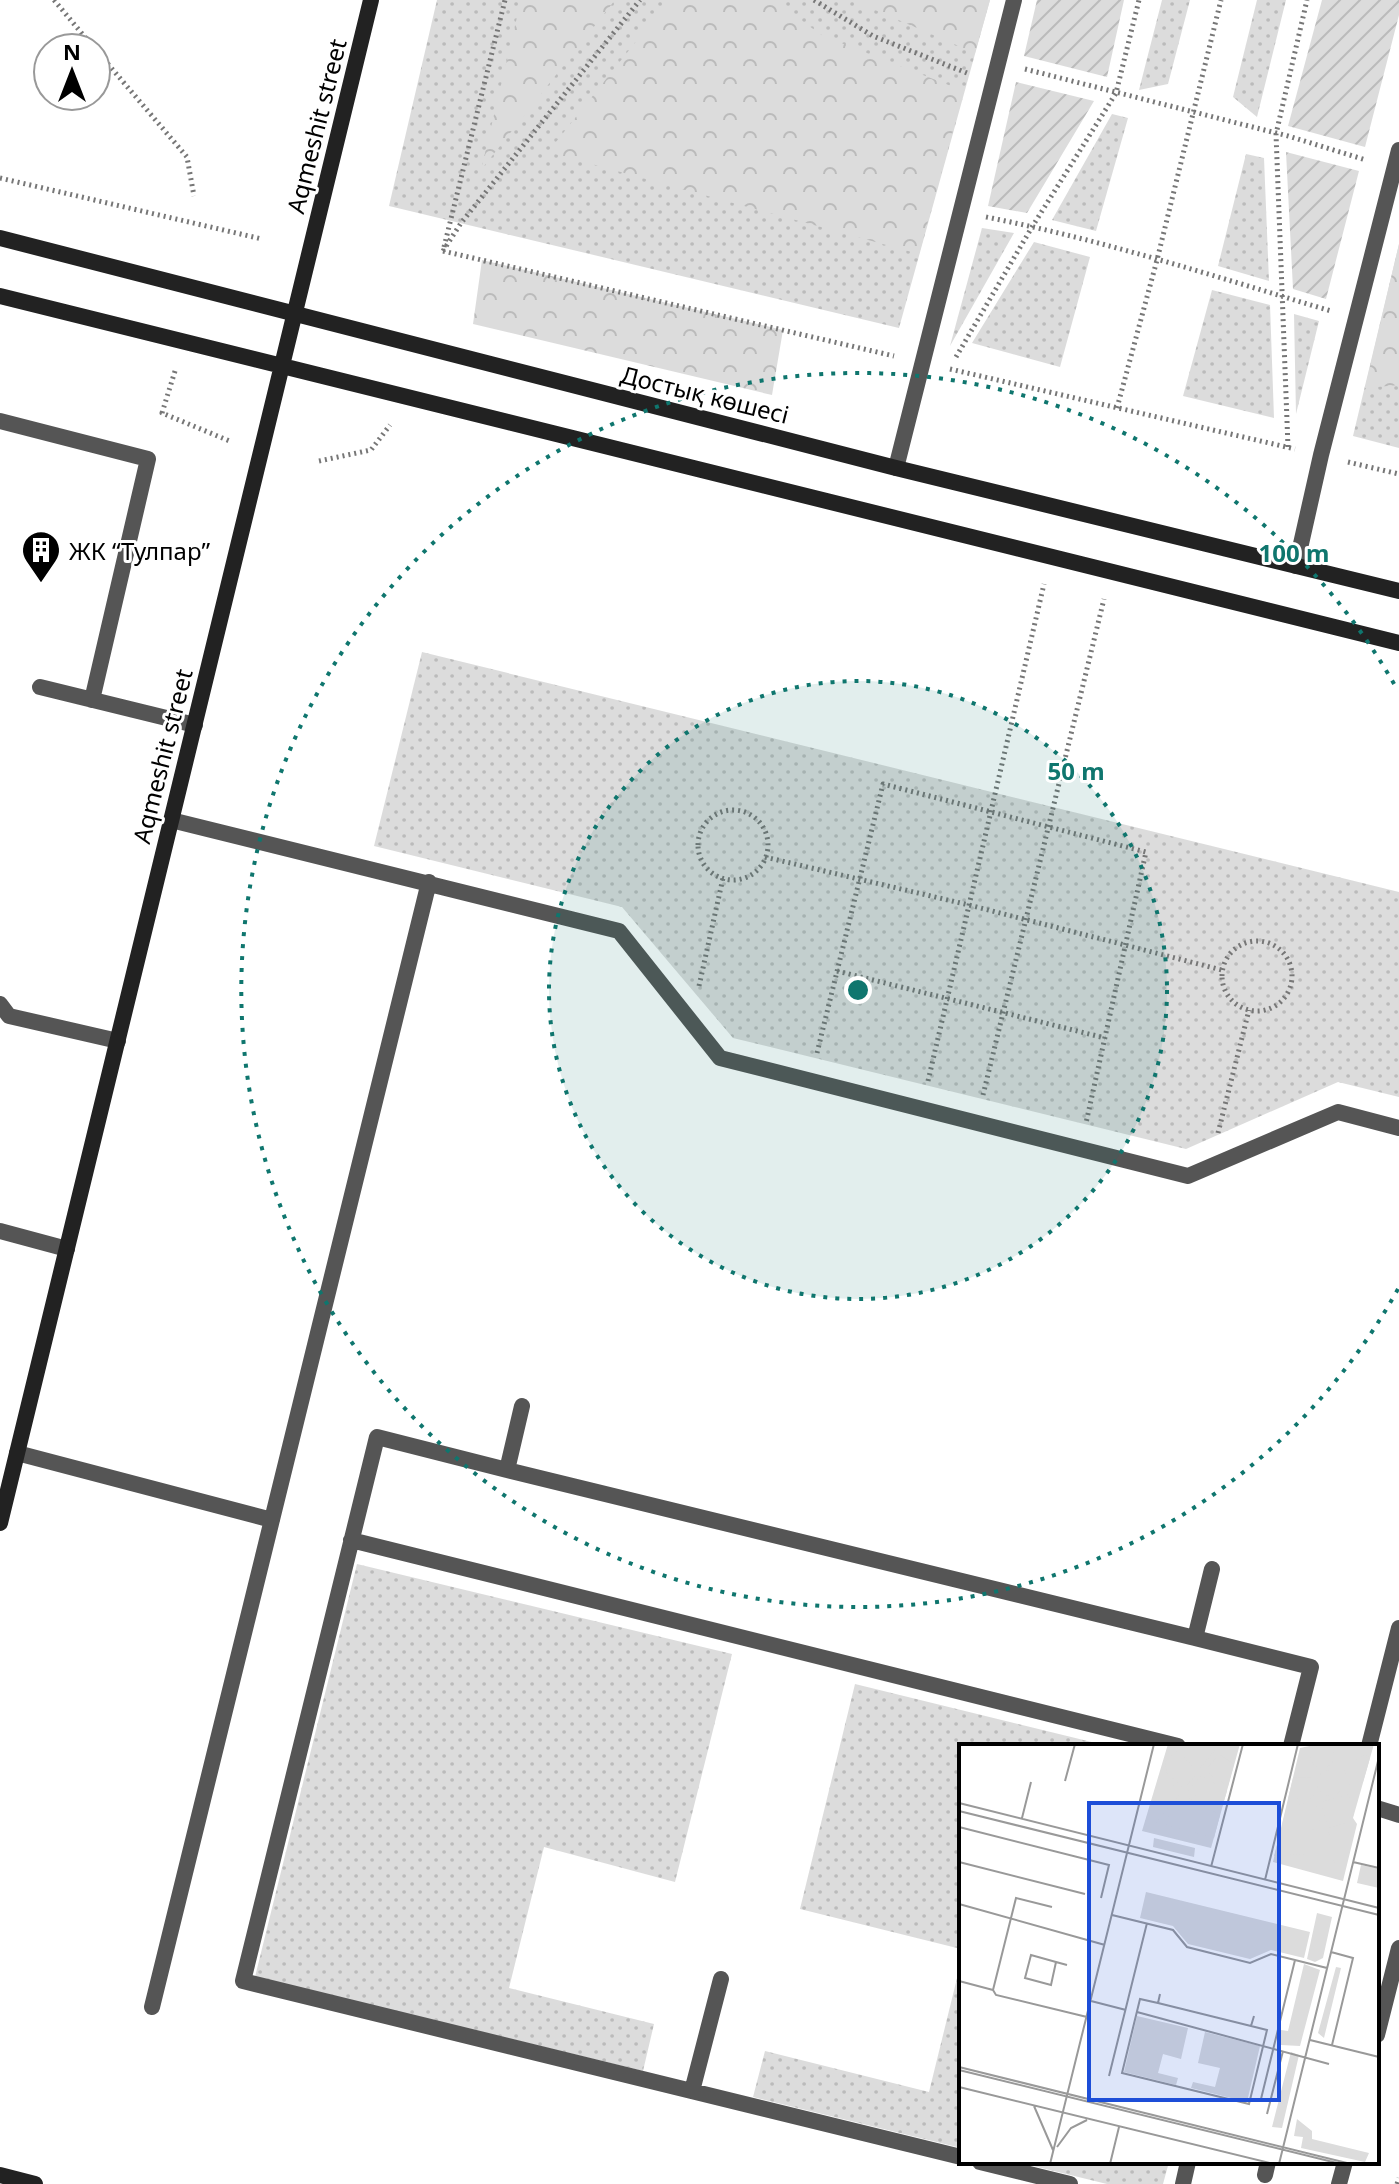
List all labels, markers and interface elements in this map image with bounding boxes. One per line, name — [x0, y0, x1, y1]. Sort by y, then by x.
north arrow — [32, 32, 112, 112]
street label: Aqmeshit street — [278, 35, 354, 217]
text: N — [63, 36, 81, 66]
street label: Достық көшесі — [618, 357, 792, 431]
building icon: ЖК “Тулпар” — [20, 529, 62, 584]
place label: ЖК “Тулпар” — [69, 534, 211, 567]
text: 100 m — [1259, 536, 1329, 569]
street label: Aqmeshit street — [124, 665, 200, 847]
text: 50 m — [1047, 754, 1105, 787]
centre of rings — [844, 976, 872, 1004]
inset map — [959, 1744, 1379, 2164]

